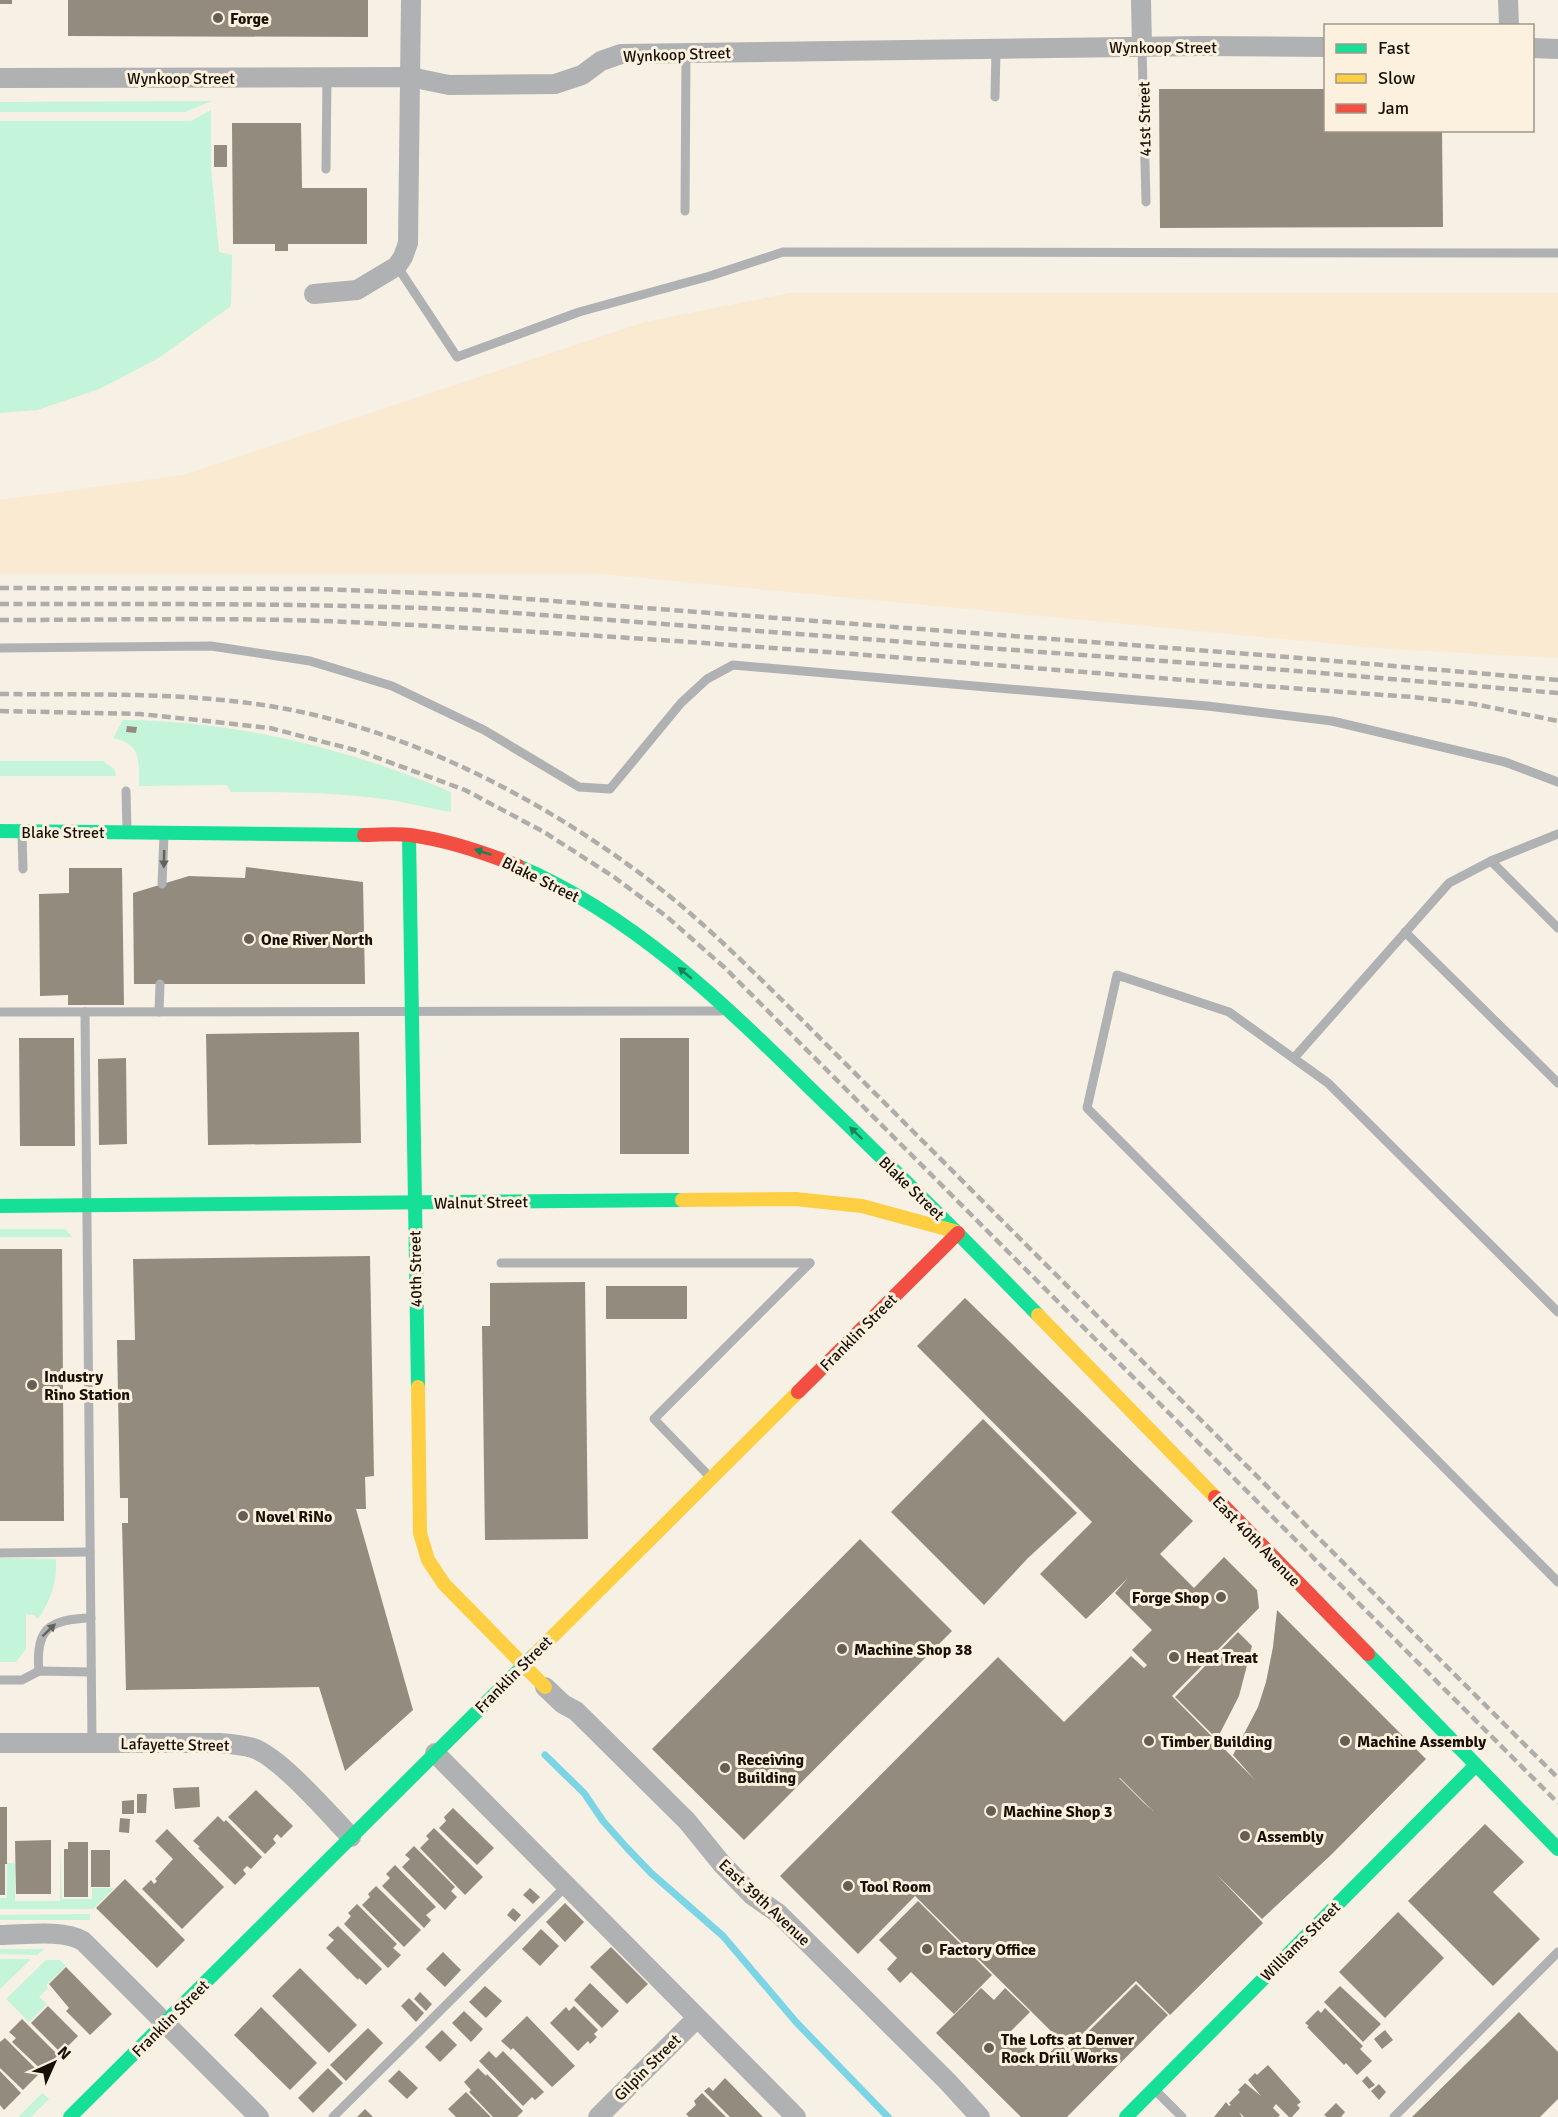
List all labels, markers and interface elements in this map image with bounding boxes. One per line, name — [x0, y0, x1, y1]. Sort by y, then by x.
place label: Forge — [230, 9, 269, 29]
marker: Forge — [211, 11, 225, 25]
legend — [1324, 24, 1534, 132]
text: Fast — [1378, 37, 1410, 59]
street label: Wynkoop Street — [1109, 38, 1217, 58]
street label: Wynkoop Street — [623, 43, 732, 67]
text: Slow — [1378, 67, 1415, 89]
street label: Wynkoop Street — [127, 69, 235, 89]
street label: 41st Street — [1134, 81, 1156, 157]
text: Jam — [1378, 97, 1409, 119]
street label: Blake Street — [21, 823, 105, 843]
one-way arrow — [474, 847, 492, 857]
one-way arrow — [159, 849, 169, 868]
street label: Blake Street — [499, 853, 583, 907]
place label: One River North — [261, 930, 373, 950]
marker: One River North — [242, 932, 256, 946]
one-way arrow — [678, 967, 693, 980]
one-way arrow — [848, 1126, 863, 1140]
street label: Blake Street — [874, 1153, 949, 1225]
street label: Walnut Street — [434, 1192, 529, 1214]
street label: 40th Street — [405, 1230, 427, 1308]
street label: Franklin Street — [816, 1290, 902, 1376]
place label: Industry Rino Station — [44, 1367, 130, 1405]
marker: Industry Rino Station — [25, 1378, 39, 1392]
street label: East 40th Avenue — [1208, 1492, 1305, 1591]
place label: Novel RiNo — [255, 1507, 332, 1527]
marker: Novel RiNo — [236, 1509, 250, 1523]
place label: Forge Shop — [1132, 1588, 1209, 1608]
marker: Forge Shop — [1214, 1590, 1228, 1604]
one-way arrow — [41, 1623, 56, 1637]
street label: Franklin Street — [471, 1632, 557, 1718]
place label: Machine Shop 38 — [854, 1640, 972, 1660]
marker: Machine Shop 38 — [835, 1642, 849, 1656]
place label: Heat Treat — [1186, 1648, 1258, 1668]
marker: Heat Treat — [1167, 1650, 1181, 1664]
place label: Timber Building — [1161, 1732, 1273, 1752]
place label: Machine Assembly — [1357, 1732, 1486, 1752]
street label: Lafayette Street — [120, 1734, 230, 1756]
marker: Timber Building — [1142, 1734, 1156, 1748]
marker: Machine Assembly — [1338, 1734, 1352, 1748]
place label: Receiving Building — [737, 1750, 804, 1788]
marker: Receiving Building — [718, 1761, 732, 1775]
place label: Machine Shop 3 — [1003, 1802, 1112, 1822]
marker: Machine Shop 3 — [984, 1804, 998, 1818]
place label: Assembly — [1257, 1827, 1324, 1847]
marker: Assembly — [1238, 1829, 1252, 1843]
street label: East 39th Avenue — [714, 1855, 814, 1950]
place label: Tool Room — [860, 1877, 931, 1897]
marker: Tool Room — [841, 1879, 855, 1893]
street label: Williams Street — [1257, 1897, 1345, 1986]
place label: Factory Office — [939, 1940, 1036, 1960]
marker: Factory Office — [920, 1942, 934, 1956]
street label: Franklin Street — [128, 1976, 214, 2062]
street label: Gilpin Street — [610, 2030, 685, 2105]
place label: The Lofts at Denver Rock Drill Works — [1001, 2030, 1135, 2068]
north arrow — [24, 2033, 84, 2093]
marker: The Lofts at Denver Rock Drill Works — [982, 2041, 996, 2055]
text: N — [53, 2042, 75, 2064]

